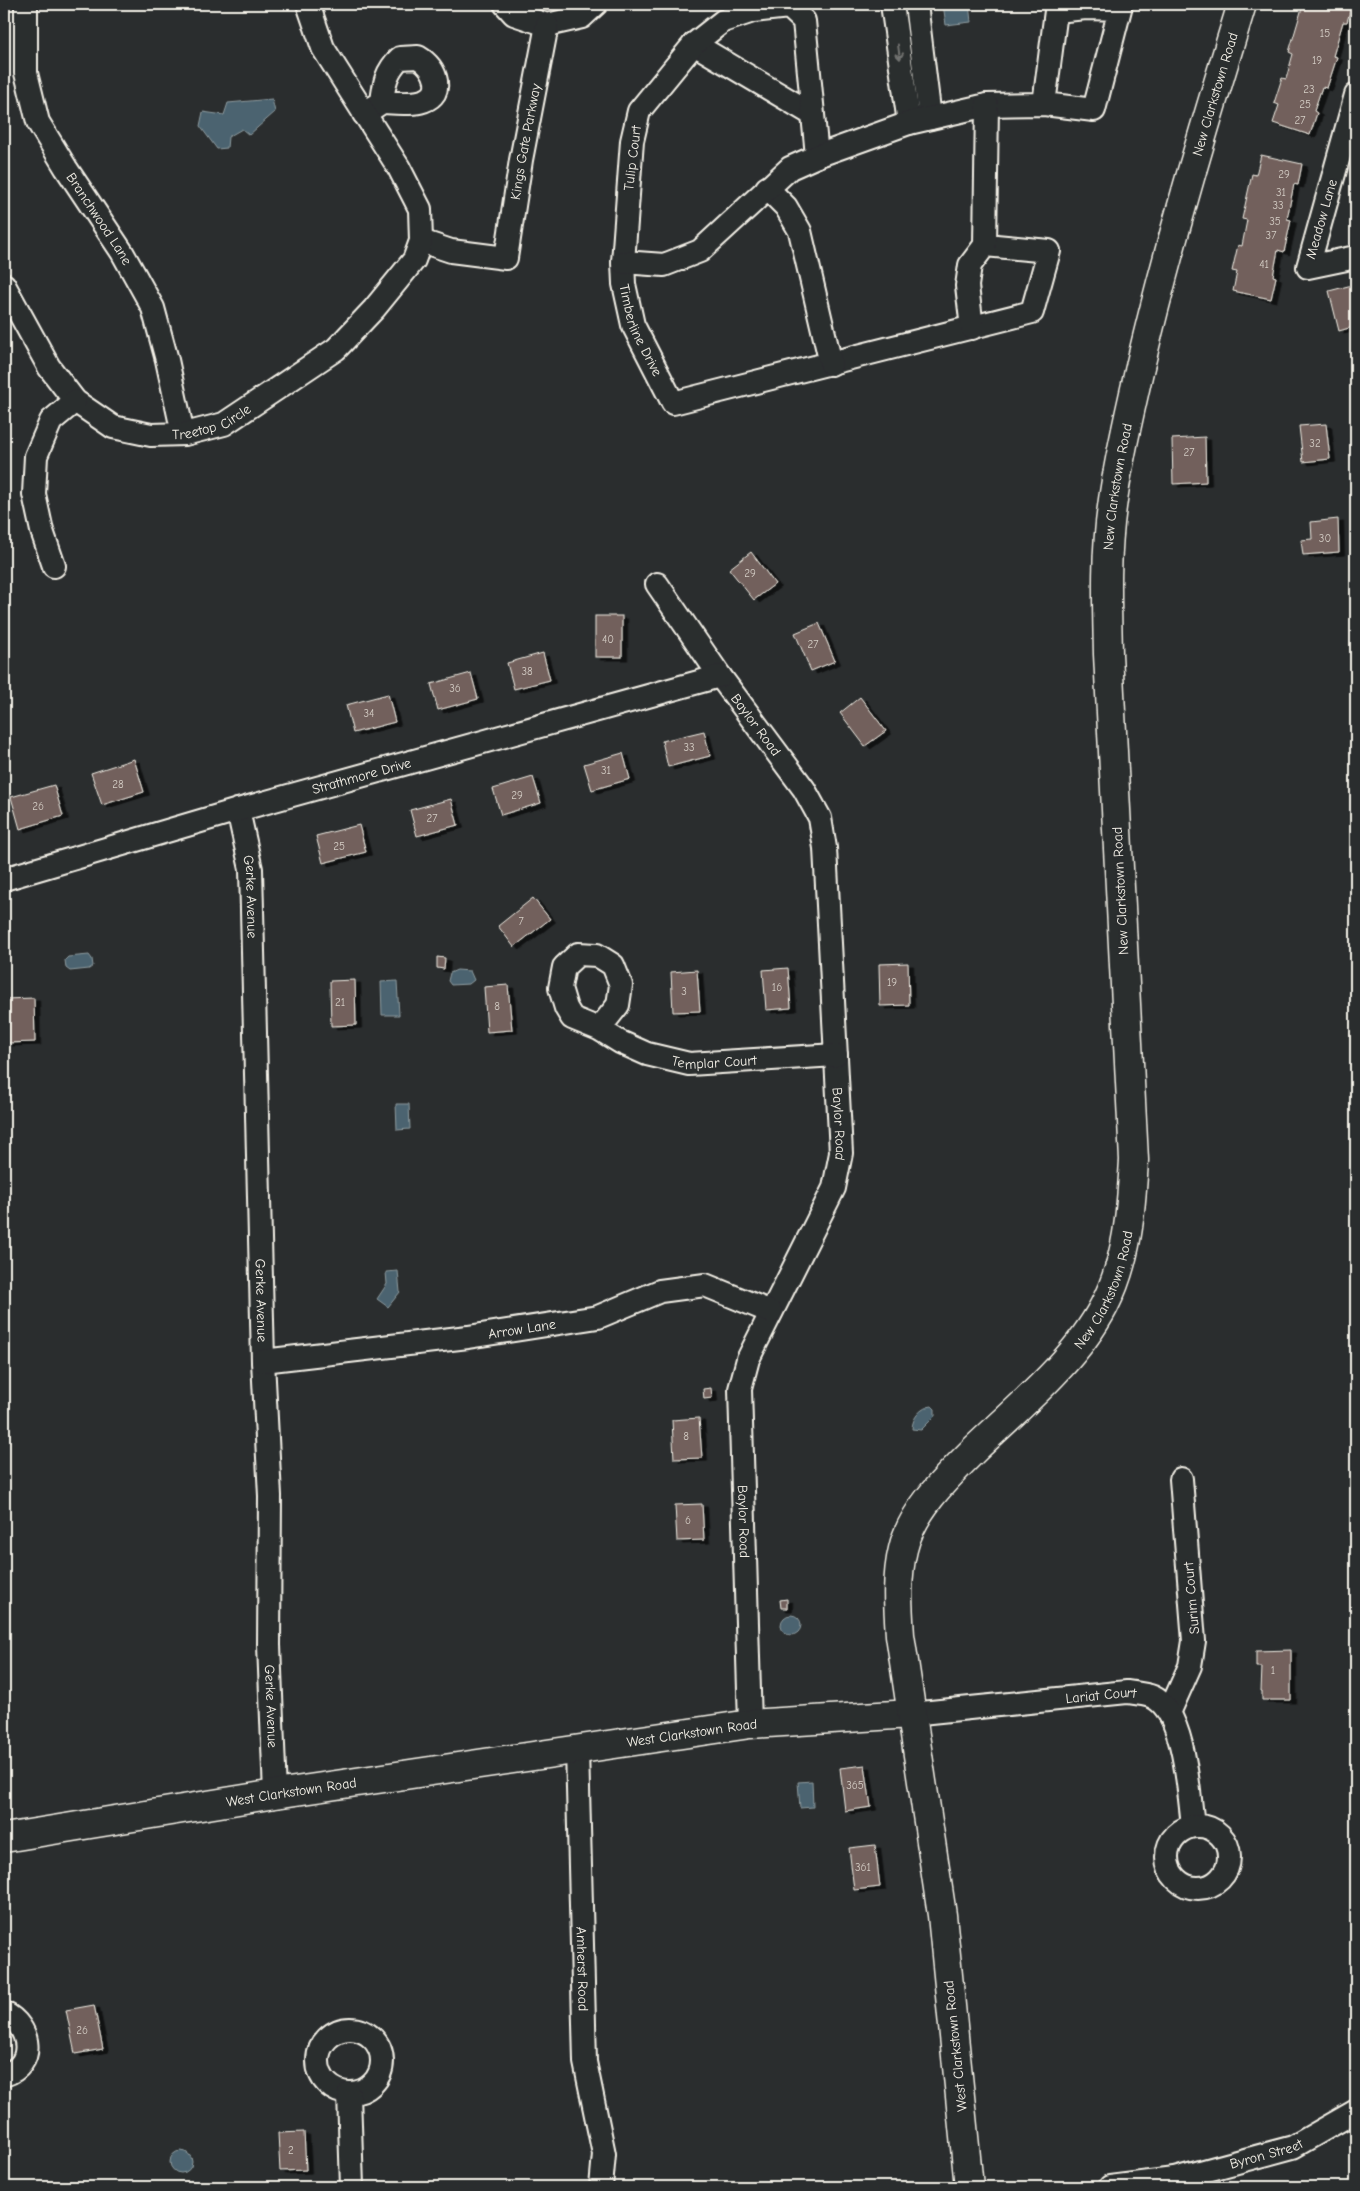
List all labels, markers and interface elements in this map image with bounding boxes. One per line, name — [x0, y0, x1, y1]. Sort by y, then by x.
house number: 15 — [1320, 27, 1330, 40]
street label: New Clarkstown Road — [1189, 30, 1242, 158]
one-way arrow — [894, 44, 904, 60]
house number: 19 — [1312, 54, 1322, 67]
street label: Kings Gate Parkway — [507, 81, 545, 201]
house number: 23 — [1303, 83, 1315, 96]
house number: 25 — [1299, 98, 1311, 111]
house number: 27 — [1295, 114, 1305, 127]
street label: Tulip Court — [620, 124, 645, 192]
house number: 29 — [1278, 168, 1290, 181]
street label: Branchwood Lane — [62, 170, 135, 268]
street label: Meadow Lane — [1302, 177, 1341, 261]
house number: 31 — [1276, 186, 1286, 199]
house number: 33 — [1272, 199, 1284, 212]
house number: 35 — [1269, 215, 1281, 228]
house number: 37 — [1266, 229, 1276, 242]
house number: 41 — [1259, 258, 1269, 271]
street label: Timberline Drive — [615, 282, 666, 379]
street label: Treetop Circle — [172, 400, 254, 443]
street label: New Clarkstown Road — [1100, 422, 1136, 551]
house number: 32 — [1309, 437, 1321, 450]
house number: 27 — [1184, 446, 1194, 459]
house number: 30 — [1319, 532, 1331, 545]
house number: 29 — [744, 567, 756, 580]
house number: 40 — [602, 633, 614, 646]
house number: 27 — [808, 638, 818, 651]
house number: 38 — [521, 665, 533, 678]
house number: 36 — [449, 682, 461, 695]
street label: Baylor Road — [727, 690, 784, 759]
house number: 34 — [364, 707, 374, 720]
house number: 33 — [683, 741, 695, 754]
street label: Strathmore Drive — [310, 754, 413, 798]
house number: 31 — [601, 764, 611, 777]
house number: 28 — [112, 778, 124, 791]
house number: 29 — [511, 789, 523, 802]
house number: 26 — [32, 800, 44, 813]
house number: 27 — [427, 812, 437, 825]
street label: New Clarkstown Road — [1109, 826, 1132, 955]
house number: 25 — [333, 840, 345, 853]
street label: Gerke Avenue — [239, 853, 261, 939]
house number: 7 — [518, 915, 524, 928]
house number: 19 — [887, 976, 897, 989]
house number: 16 — [772, 981, 782, 994]
house number: 3 — [681, 985, 687, 998]
house number: 21 — [335, 996, 345, 1009]
house number: 8 — [494, 1000, 500, 1013]
street label: Templar Court — [670, 1052, 758, 1073]
street label: Baylor Road — [829, 1087, 849, 1162]
street label: New Clarkstown Road — [1070, 1230, 1136, 1353]
street label: Gerke Avenue — [252, 1259, 271, 1342]
street label: Arrow Lane — [487, 1316, 557, 1343]
house number: 8 — [683, 1430, 689, 1443]
street label: Baylor Road — [734, 1485, 753, 1558]
house number: 6 — [685, 1514, 691, 1527]
street label: Surim Court — [1180, 1560, 1203, 1635]
street label: Gerke Avenue — [261, 1664, 281, 1748]
house number: 1 — [1271, 1664, 1275, 1677]
street label: Lariat Court — [1065, 1684, 1138, 1707]
street label: West Clarkstown Road — [626, 1716, 758, 1751]
street label: West Clarkstown Road — [225, 1774, 358, 1811]
house number: 365 — [846, 1779, 864, 1792]
house number: 361 — [855, 1861, 871, 1874]
street label: Amherst Road — [573, 1926, 592, 2011]
street label: West Clarkstown Road — [940, 1980, 971, 2112]
house number: 26 — [76, 2024, 88, 2037]
street label: Byron Street — [1228, 2135, 1307, 2173]
house number: 2 — [288, 2144, 294, 2157]

